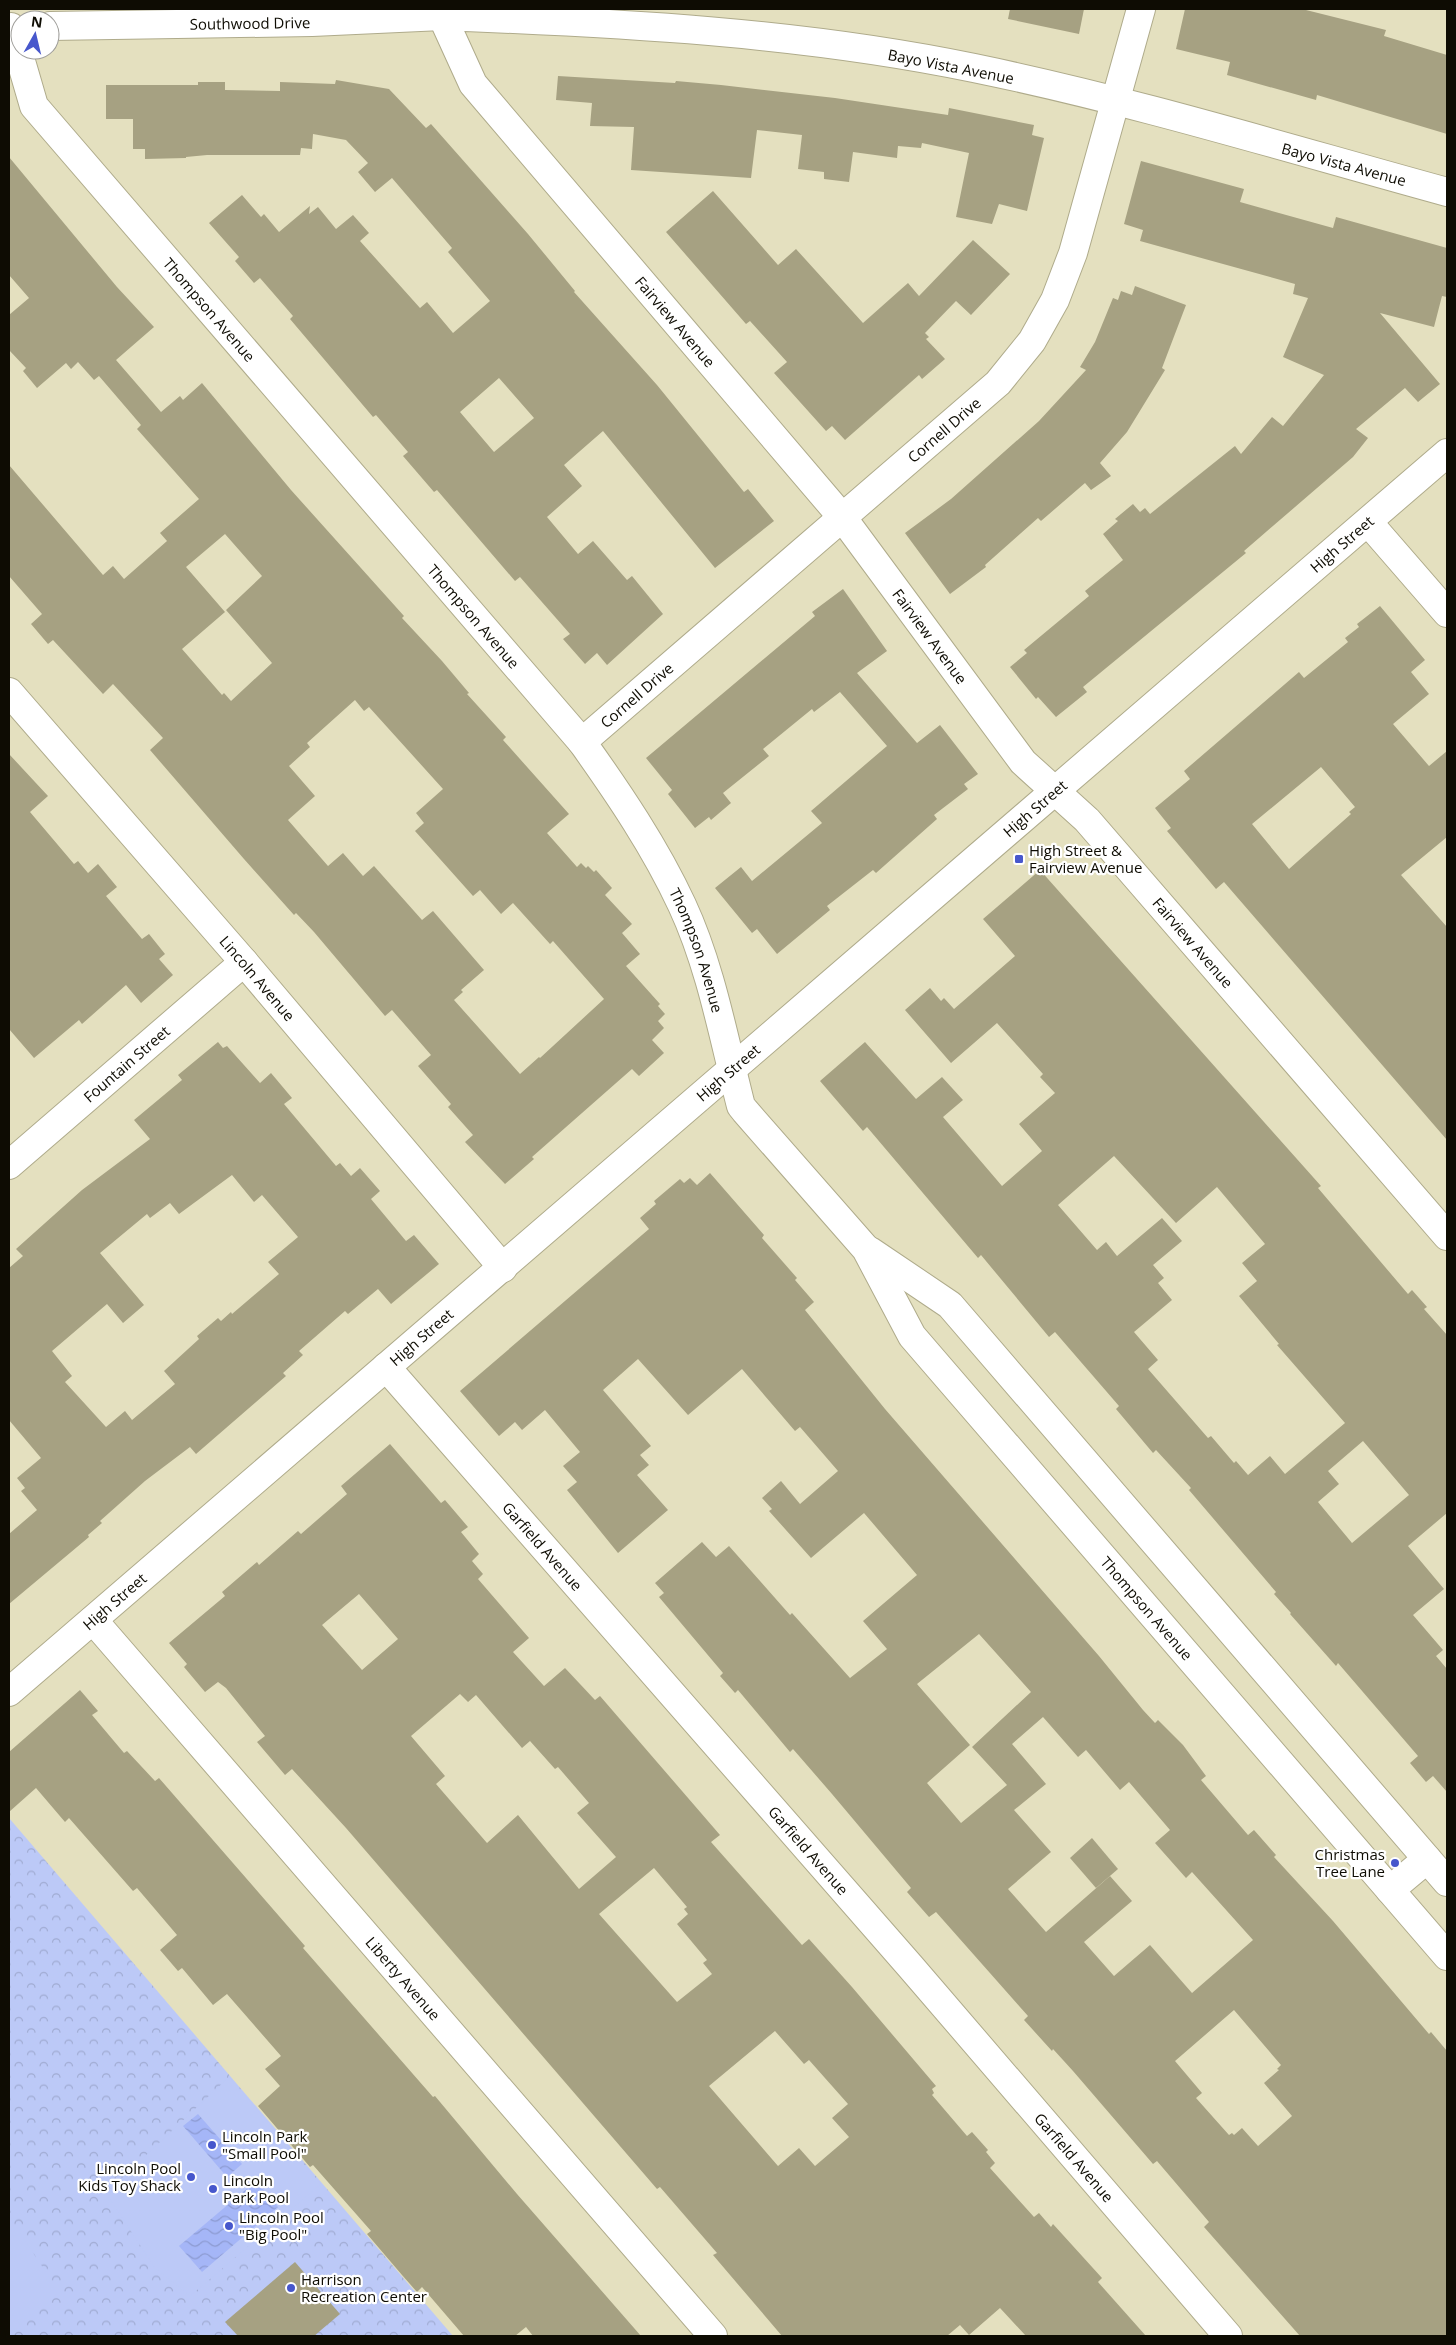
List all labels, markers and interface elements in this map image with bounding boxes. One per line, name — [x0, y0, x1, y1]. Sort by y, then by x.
north arrow — [10, 10, 60, 60]
text: N — [30, 11, 44, 32]
street label: Southwood Drive — [190, 12, 310, 34]
street label: Bayo Vista Avenue — [886, 44, 1016, 88]
street label: Bayo Vista Avenue — [1280, 138, 1408, 190]
street label: Thompson Avenue — [159, 253, 260, 366]
street label: Fairview Avenue — [631, 272, 720, 371]
street label: Cornell Drive — [903, 393, 985, 467]
street label: High Street — [1305, 511, 1378, 577]
street label: Thompson Avenue — [423, 560, 524, 673]
street label: Fairview Avenue — [888, 585, 972, 688]
street label: Cornell Drive — [596, 658, 677, 732]
street label: High Street — [999, 775, 1071, 841]
place label: High Street & Fairview Avenue — [1029, 840, 1142, 877]
marker: High Street & Fairview Avenue — [1013, 853, 1025, 865]
street label: Thompson Avenue — [665, 884, 728, 1015]
street label: Fairview Avenue — [1148, 893, 1238, 992]
street label: Lincoln Avenue — [215, 931, 300, 1025]
street label: Fountain Street — [79, 1021, 174, 1106]
street label: High Street — [692, 1039, 764, 1106]
street label: High Street — [385, 1304, 457, 1370]
street label: Garfield Avenue — [498, 1497, 587, 1595]
street label: Thompson Avenue — [1096, 1552, 1197, 1664]
street label: High Street — [78, 1568, 150, 1634]
street label: Garfield Avenue — [764, 1802, 853, 1899]
place label: Christmas Tree Lane — [1315, 1844, 1385, 1881]
marker: Christmas Tree Lane — [1389, 1857, 1401, 1869]
street label: Liberty Avenue — [362, 1932, 445, 2024]
street label: Garfield Avenue — [1030, 2108, 1118, 2206]
place label: Lincoln Park "Small Pool" — [222, 2126, 307, 2163]
marker: Lincoln Park "Small Pool" — [206, 2139, 218, 2151]
place label: Lincoln Pool Kids Toy Shack — [78, 2158, 181, 2195]
place label: Lincoln Park Pool — [223, 2170, 289, 2207]
marker: Lincoln Pool Kids Toy Shack — [185, 2171, 197, 2183]
marker: Lincoln Park Pool — [207, 2183, 219, 2195]
place label: Lincoln Pool "Big Pool" — [239, 2207, 324, 2244]
marker: Lincoln Pool "Big Pool" — [223, 2220, 235, 2232]
place label: Harrison Recreation Center — [301, 2269, 427, 2306]
marker: Harrison Recreation Center — [285, 2282, 297, 2294]

